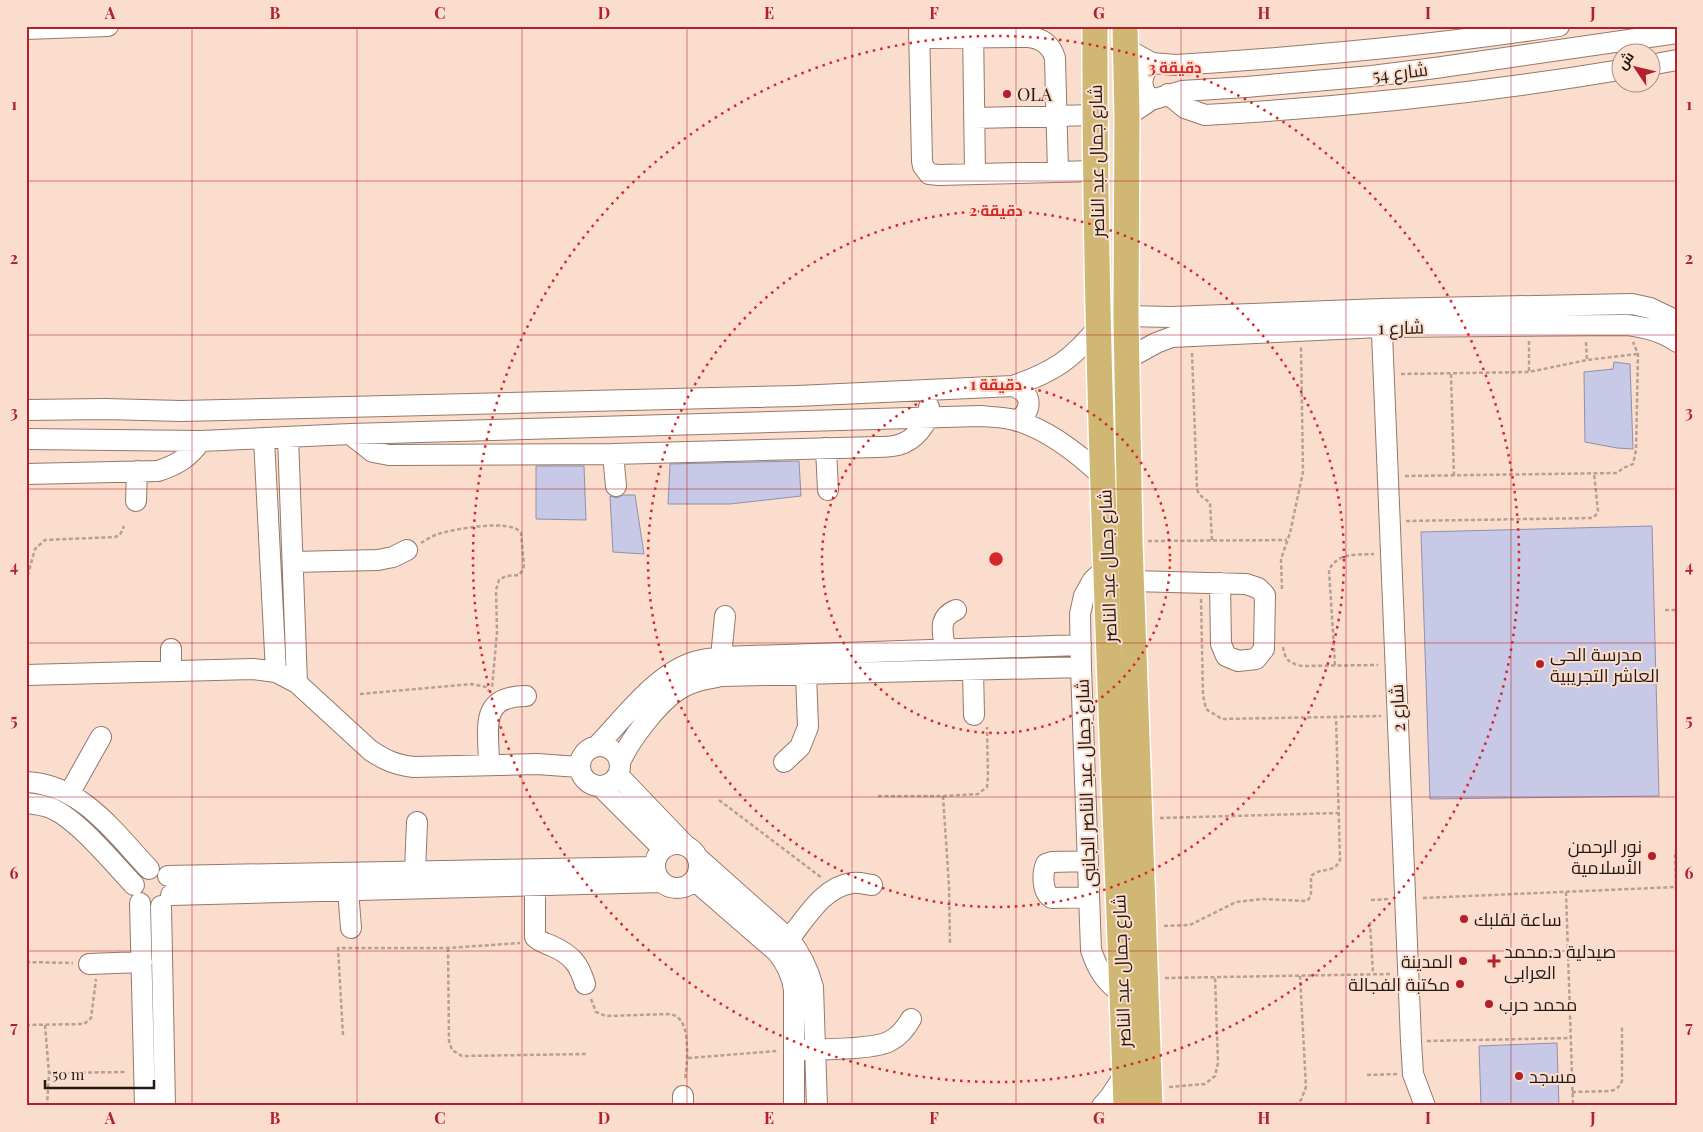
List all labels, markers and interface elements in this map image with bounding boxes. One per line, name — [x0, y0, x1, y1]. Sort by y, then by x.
text: A — [104, 2, 116, 23]
text: B — [270, 2, 281, 23]
text: C — [434, 2, 446, 23]
text: D — [598, 2, 610, 23]
text: E — [764, 2, 774, 23]
text: F — [929, 2, 939, 23]
text: G — [1093, 2, 1105, 23]
text: H — [1258, 2, 1271, 23]
text: I — [1425, 2, 1431, 23]
text: J — [1589, 2, 1596, 23]
north arrow — [1610, 42, 1660, 92]
text: ش — [1612, 47, 1638, 73]
text: 3 دقيقة — [1148, 57, 1202, 77]
street label: شارع 54 — [1371, 57, 1429, 88]
place label: OLA — [1017, 82, 1053, 106]
street label: شارع جمال عبد الناصر — [1083, 84, 1110, 239]
marker: OLA — [1001, 88, 1013, 100]
text: 1 — [11, 93, 17, 114]
text: 1 — [1686, 93, 1692, 114]
text: 2 دقيقة — [969, 200, 1023, 220]
text: 2 — [10, 247, 18, 268]
text: 2 — [1685, 247, 1693, 268]
street label: شارع 1 — [1378, 315, 1424, 340]
text: 1 دقيقة — [970, 374, 1022, 394]
text: 3 — [10, 401, 18, 422]
text: 3 — [1685, 401, 1693, 422]
street label: شارع جمال عبد الناصر — [1092, 489, 1123, 644]
centre of rings — [987, 550, 1005, 568]
text: 4 — [10, 555, 18, 576]
text: 4 — [1685, 555, 1693, 576]
place label: مدرسة الحى العاشر التجريبية — [1550, 642, 1660, 687]
marker: مدرسة الحى العاشر التجريبية — [1534, 658, 1546, 670]
street label: شارع جمال عبد الناصر الجانبى — [1069, 678, 1102, 888]
street label: شارع 2 — [1384, 683, 1411, 733]
text: 5 — [10, 709, 18, 730]
text: 5 — [1685, 709, 1693, 730]
place label: نور الرحمن الأسلامية — [1568, 834, 1642, 879]
marker: نور الرحمن الأسلامية — [1646, 850, 1658, 862]
text: 6 — [10, 862, 19, 883]
text: 6 — [1685, 862, 1694, 883]
street label: شارع جمال عبد الناصر — [1106, 894, 1137, 1049]
place label: ساعة لقلبك — [1474, 907, 1562, 931]
marker: ساعة لقلبك — [1458, 913, 1470, 925]
place label: صيدلية د.محمد العرابى — [1504, 939, 1616, 984]
place label: المدينة — [1401, 949, 1453, 973]
marker: المدينة — [1457, 955, 1469, 967]
marker: صيدلية د.محمد العرابى — [1488, 955, 1500, 967]
place label: مكتبة الفجالة — [1348, 972, 1450, 996]
marker: مكتبة الفجالة — [1454, 978, 1466, 990]
place label: محمد حرب — [1499, 992, 1577, 1016]
marker: محمد حرب — [1483, 998, 1495, 1010]
text: 7 — [10, 1016, 18, 1037]
text: 7 — [1685, 1016, 1693, 1037]
scale bar — [45, 1057, 154, 1089]
text: 50 m — [52, 1064, 85, 1084]
place label: مسجد — [1529, 1064, 1577, 1088]
marker: مسجد — [1513, 1070, 1525, 1082]
text: A — [104, 1107, 116, 1128]
text: B — [270, 1107, 281, 1128]
text: C — [434, 1107, 446, 1128]
text: D — [598, 1107, 610, 1128]
text: E — [764, 1107, 774, 1128]
text: F — [929, 1107, 939, 1128]
text: G — [1093, 1107, 1105, 1128]
text: H — [1258, 1107, 1271, 1128]
text: I — [1425, 1107, 1431, 1128]
text: J — [1589, 1107, 1596, 1128]

